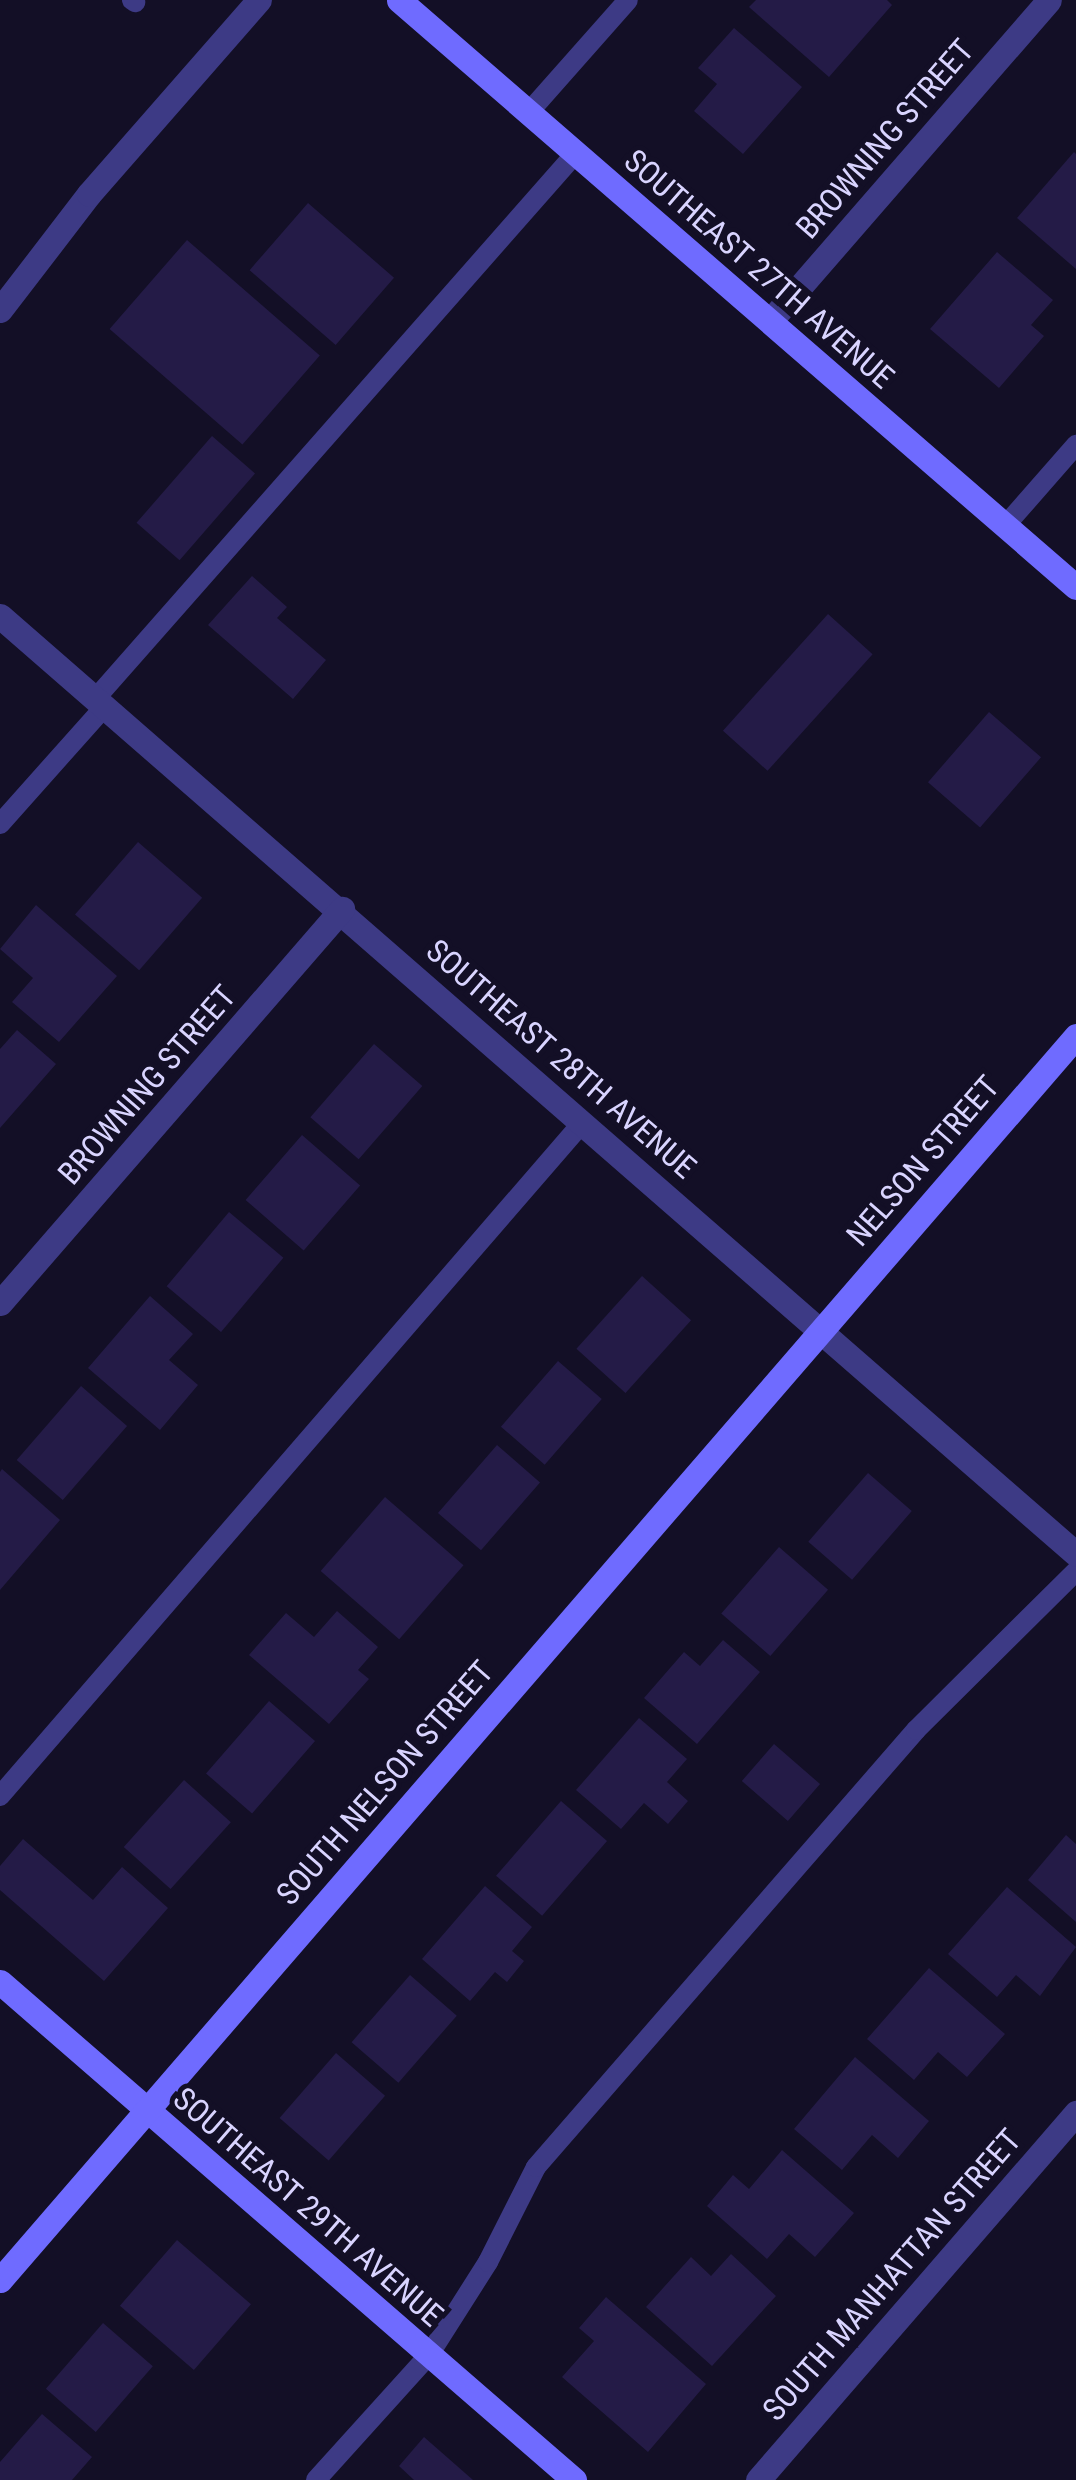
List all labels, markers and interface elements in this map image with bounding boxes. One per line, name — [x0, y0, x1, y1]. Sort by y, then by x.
street label: BROWNING STREET — [788, 32, 982, 246]
street label: SOUTHEAST 27TH AVENUE — [616, 141, 902, 397]
street label: SOUTHEAST 28TH AVENUE — [418, 931, 704, 1187]
street label: BROWNING STREET — [50, 978, 244, 1192]
street label: NELSON STREET — [839, 1068, 1007, 1254]
street label: SOUTH NELSON STREET — [269, 1653, 501, 1913]
street label: SOUTHEAST 29TH AVENUE — [165, 2079, 451, 2335]
street label: SOUTH MANHATTAN STREET — [755, 2121, 1029, 2429]

